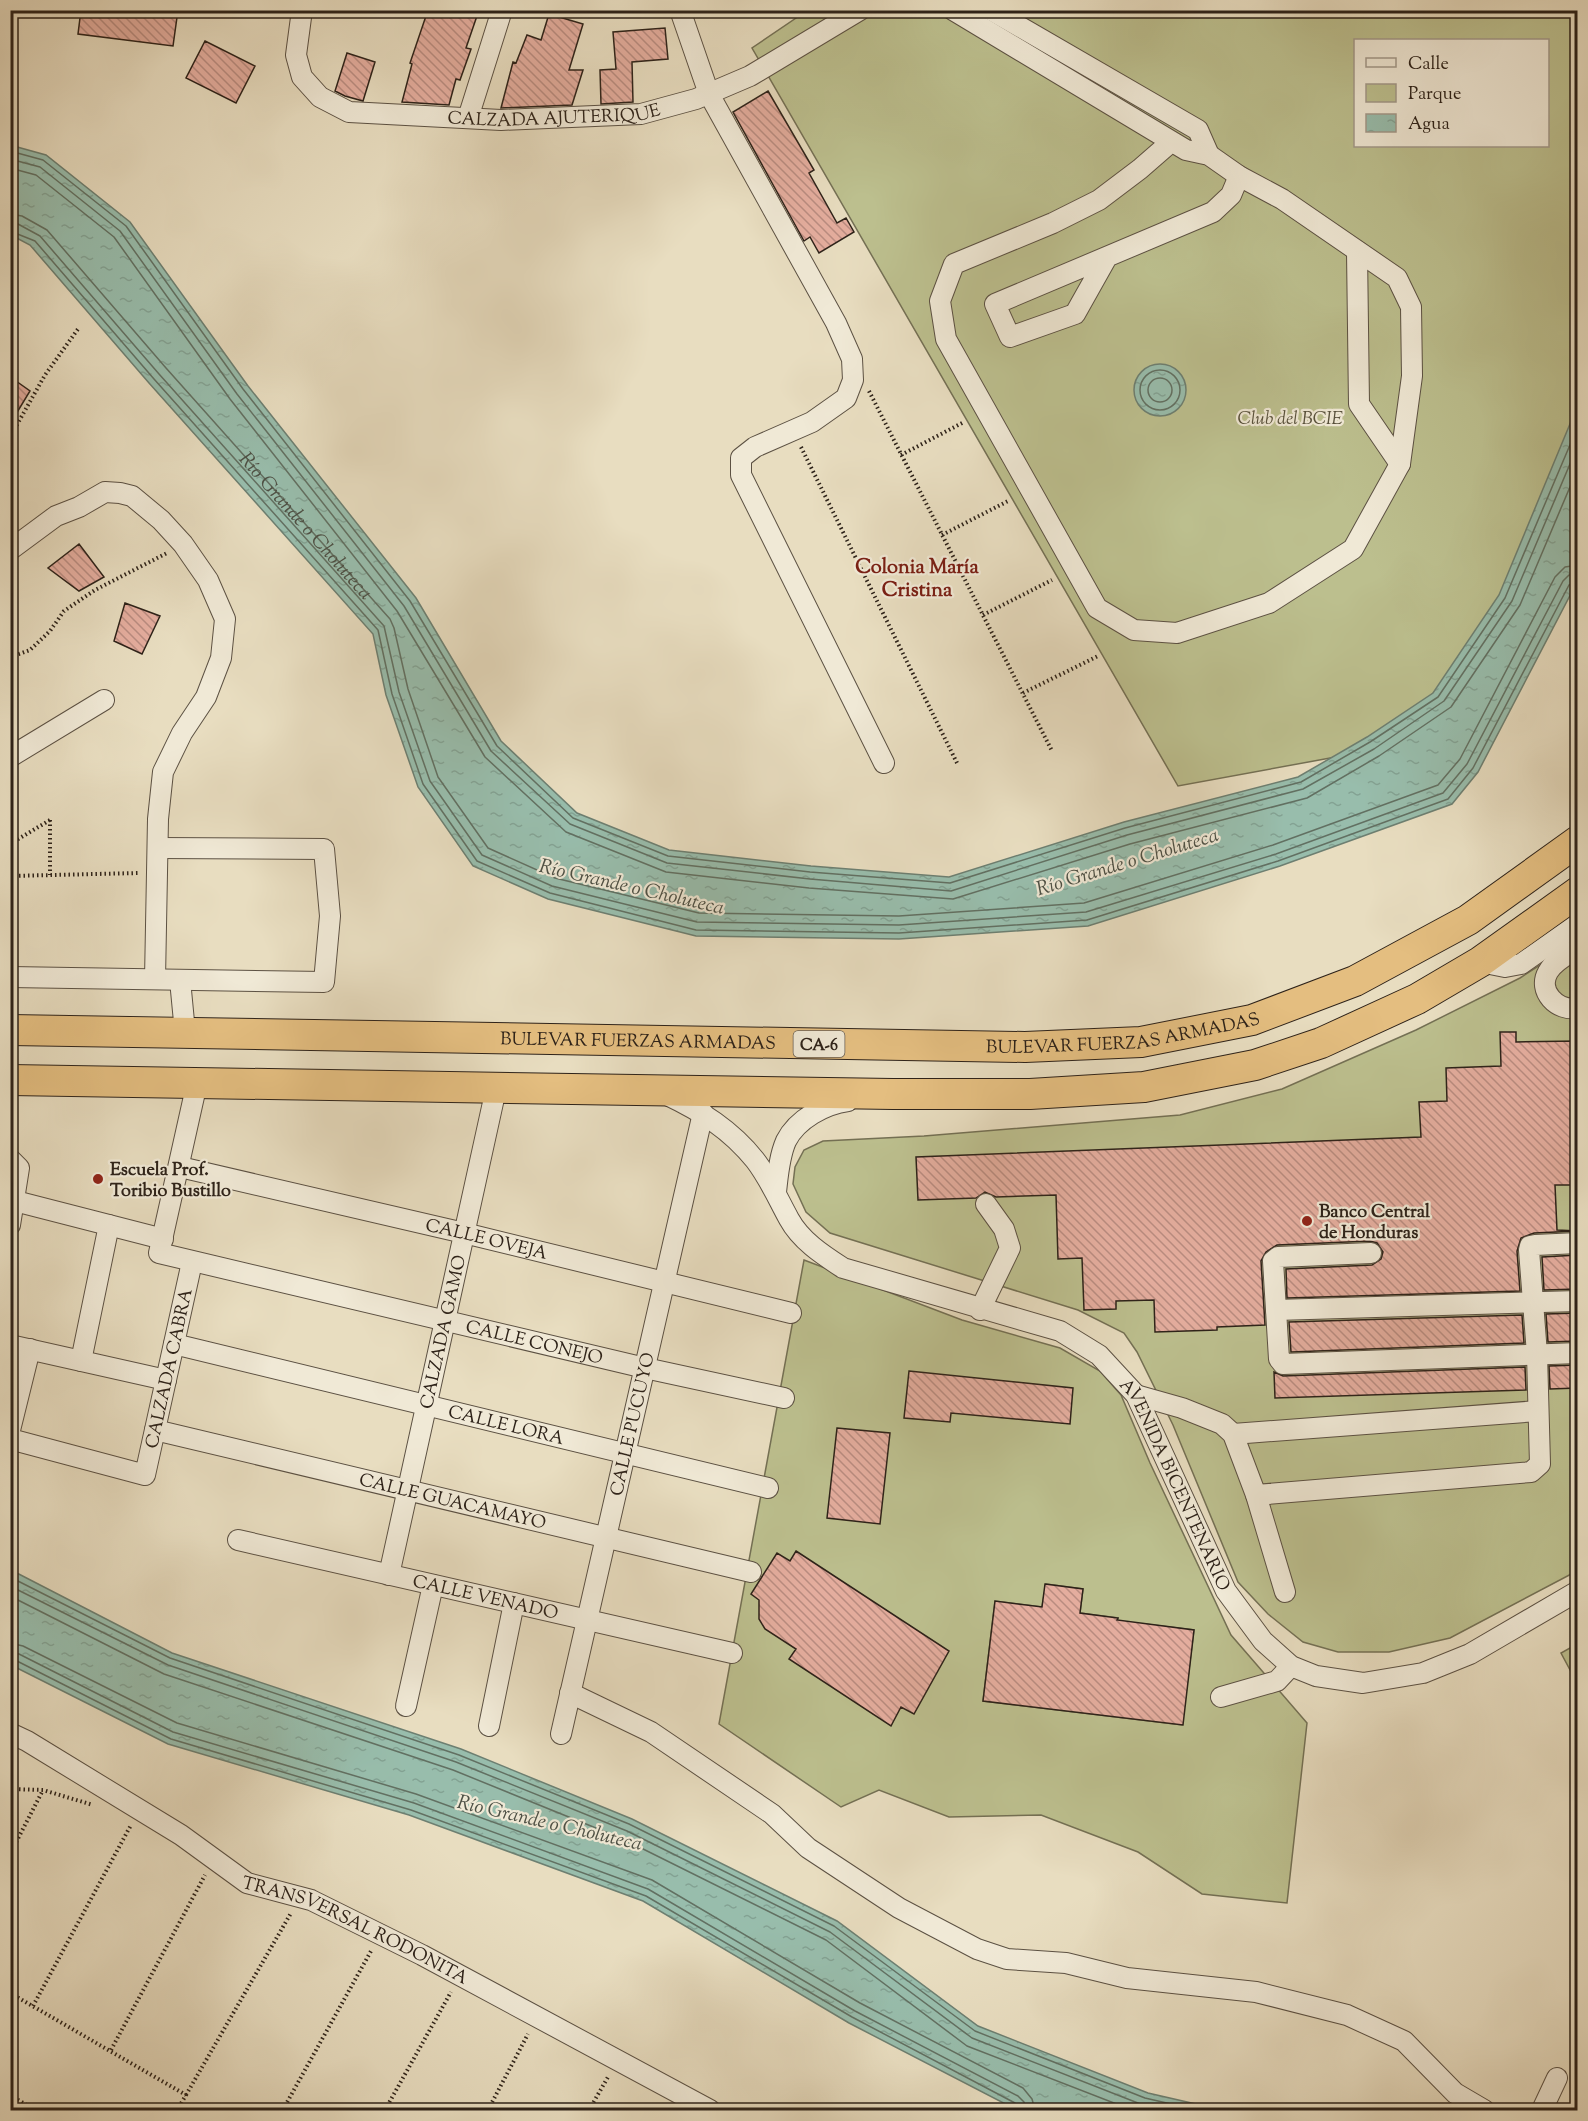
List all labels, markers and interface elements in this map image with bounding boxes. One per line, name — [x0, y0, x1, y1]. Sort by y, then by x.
legend — [1354, 39, 1549, 147]
text: Calle — [1408, 52, 1449, 78]
text: Parque — [1408, 82, 1461, 108]
street label: CALZADA AJUTERIQUE — [447, 98, 664, 135]
text: Agua — [1408, 112, 1450, 138]
park label: Club del BCIE — [1237, 407, 1343, 433]
water label: Río Grande o Choluteca — [231, 447, 379, 607]
district label: Colonia María Cristina — [855, 554, 979, 606]
water label: Río Grande o Choluteca — [1033, 822, 1223, 905]
water label: Río Grande o Choluteca — [536, 853, 727, 924]
street label: BULEVAR FUERZAS ARMADAS — [986, 1007, 1264, 1062]
street label: BULEVAR FUERZAS ARMADAS — [500, 1027, 776, 1058]
road number: CA-6 — [794, 1031, 844, 1057]
place label: Escuela Prof. Toribio Bustillo — [110, 1158, 231, 1205]
marker: Escuela Prof. Toribio Bustillo — [91, 1172, 105, 1186]
place label: Banco Central de Honduras — [1319, 1200, 1431, 1247]
street label: CALLE OVEJA — [423, 1213, 550, 1268]
marker: Banco Central de Honduras — [1300, 1214, 1314, 1228]
street label: CALZADA GAMO — [415, 1253, 474, 1412]
street label: CALZADA CABRA — [140, 1286, 201, 1451]
street label: CALLE CONEJO — [463, 1315, 605, 1373]
street label: CALLE PUCUYO — [605, 1350, 663, 1499]
street label: AVENIDA BICENTENARIO — [1112, 1374, 1235, 1596]
street label: CALLE LORA — [445, 1400, 567, 1453]
street label: CALLE GUACAMAYO — [356, 1468, 548, 1538]
street label: CALLE VENADO — [410, 1569, 560, 1628]
water label: Río Grande o Choluteca — [454, 1789, 645, 1860]
street label: TRANSVERSAL RODONITA — [239, 1871, 472, 1993]

